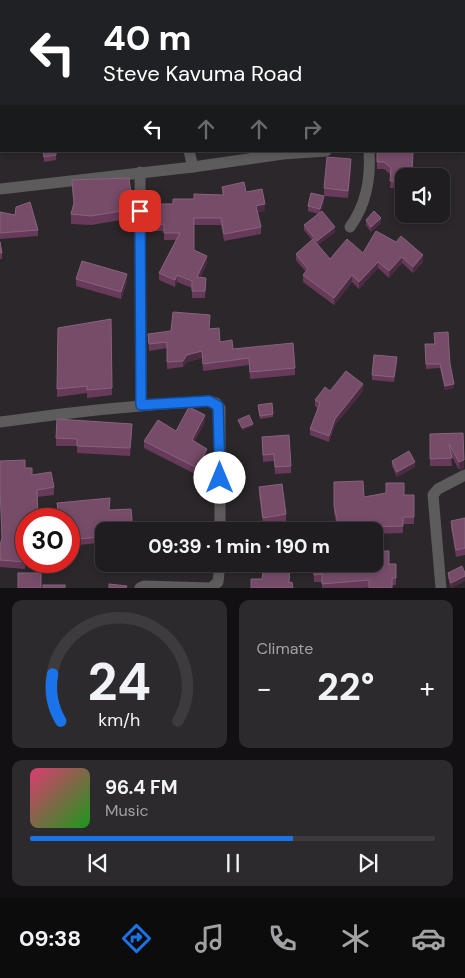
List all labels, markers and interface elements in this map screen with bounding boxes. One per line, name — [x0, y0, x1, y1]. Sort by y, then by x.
text: 40 m — [103, 15, 192, 61]
icon: left — [20, 20, 85, 85]
text: Steve Kavuma Road — [103, 59, 302, 88]
icon: left — [139, 115, 167, 143]
icon: ahead — [192, 115, 220, 143]
icon: ahead — [245, 115, 273, 143]
icon: right — [298, 115, 326, 143]
map controls — [395, 168, 450, 223]
button: sound — [395, 168, 450, 223]
pin — [119, 190, 161, 232]
icon: arrive — [126, 197, 154, 225]
position arrow — [193, 451, 245, 503]
speed limit sign: 30 — [15, 508, 80, 573]
text: 09:39 · 1 min · 190 m — [148, 534, 330, 559]
text: Climate — [257, 638, 313, 659]
text: 24 — [88, 648, 151, 716]
text: 22° — [317, 662, 375, 712]
text: − — [257, 670, 272, 707]
text: + — [420, 670, 435, 707]
text: km/h — [98, 708, 140, 732]
text: 96.4 FM — [105, 775, 177, 800]
text: Music — [105, 800, 149, 821]
icon: previous — [84, 849, 112, 877]
icon: pause — [219, 849, 247, 877]
icon: next — [354, 849, 382, 877]
icon: directions — [119, 921, 154, 956]
icon: music — [192, 921, 227, 956]
icon: phone — [265, 921, 300, 956]
icon: climate — [338, 921, 373, 956]
icon: car — [411, 921, 446, 956]
text: 09:38 — [19, 924, 81, 953]

